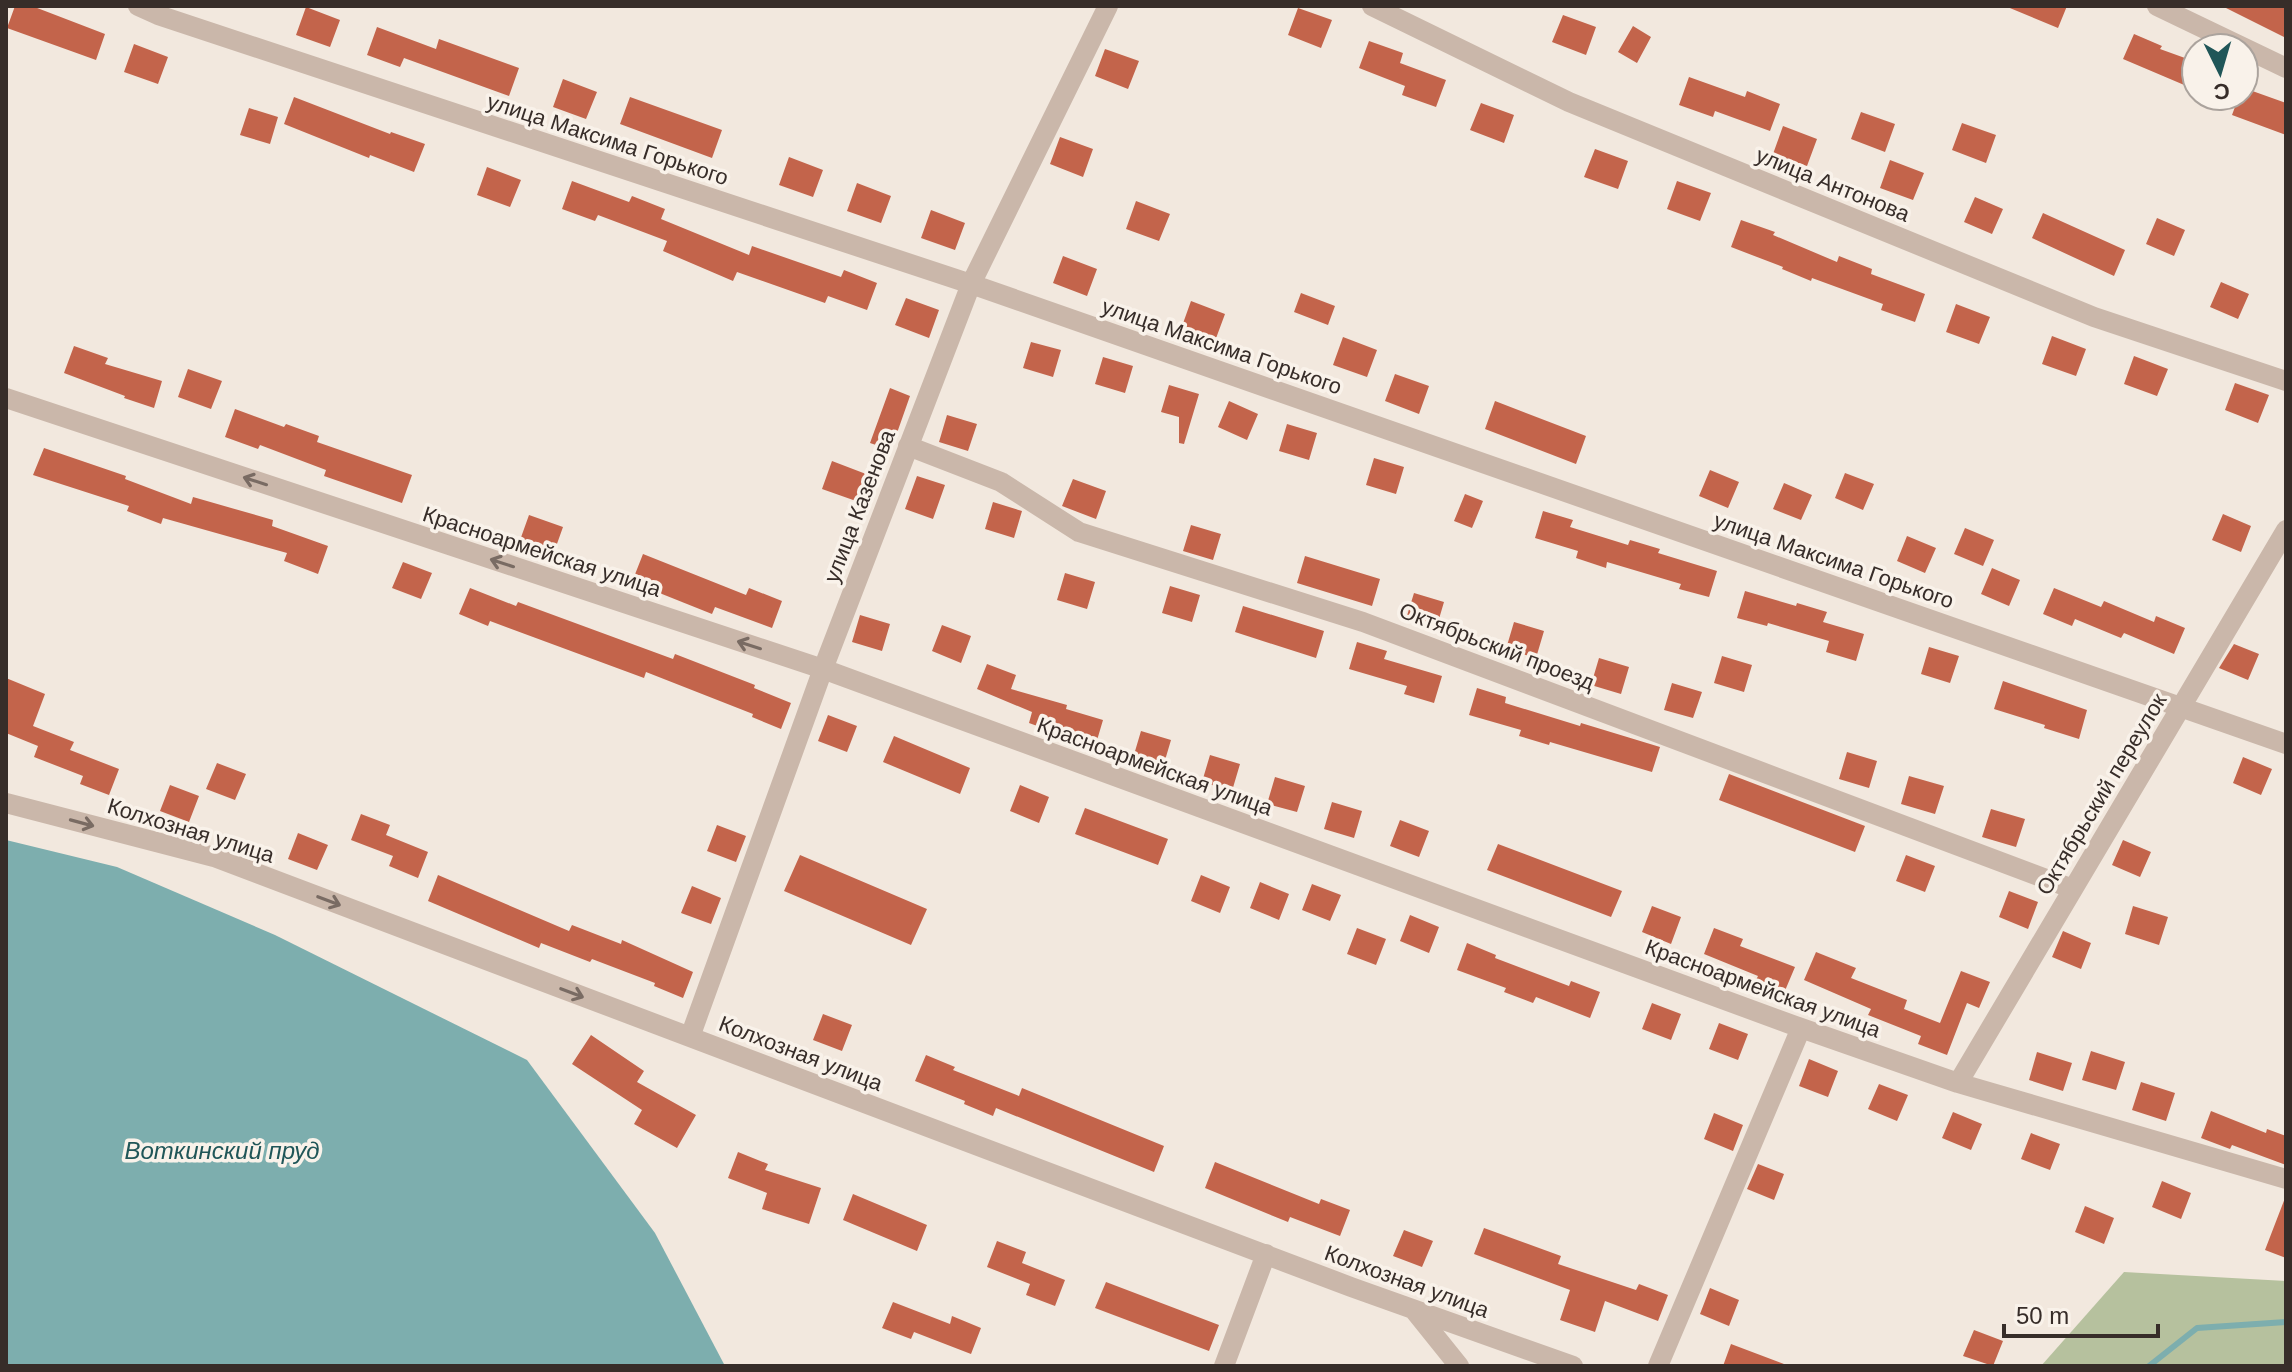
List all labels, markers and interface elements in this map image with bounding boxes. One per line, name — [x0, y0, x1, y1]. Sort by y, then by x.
north arrow — [2180, 32, 2260, 112]
text: С — [2213, 78, 2231, 105]
street label: улица Максима Горького — [484, 89, 732, 190]
street label: улица Антонова — [1752, 142, 1914, 227]
street label: улица Максима Горького — [1098, 294, 1345, 399]
street label: улица Казенова — [819, 426, 900, 586]
one-way arrow — [243, 473, 268, 488]
street label: Красноармейская улица — [420, 501, 665, 602]
street label: улица Максима Горького — [1710, 508, 1957, 613]
one-way arrow — [489, 555, 515, 570]
street label: Октябрьский проезд — [1396, 598, 1598, 695]
one-way arrow — [736, 636, 761, 651]
street label: Октябрьский переулок — [2031, 689, 2172, 899]
street label: Красноармейская улица — [1034, 712, 1277, 821]
street label: Колхозная улица — [104, 793, 278, 868]
one-way arrow — [68, 816, 94, 831]
one-way arrow — [316, 895, 341, 909]
street label: Красноармейская улица — [1642, 934, 1885, 1043]
one-way arrow — [560, 987, 584, 1001]
street label: Колхозная улица — [716, 1011, 887, 1096]
water label: Воткинский пруд — [125, 1137, 319, 1164]
street label: Колхозная улица — [1321, 1240, 1493, 1323]
scale bar — [2004, 1288, 2158, 1338]
text: 50 m — [2016, 1302, 2069, 1329]

